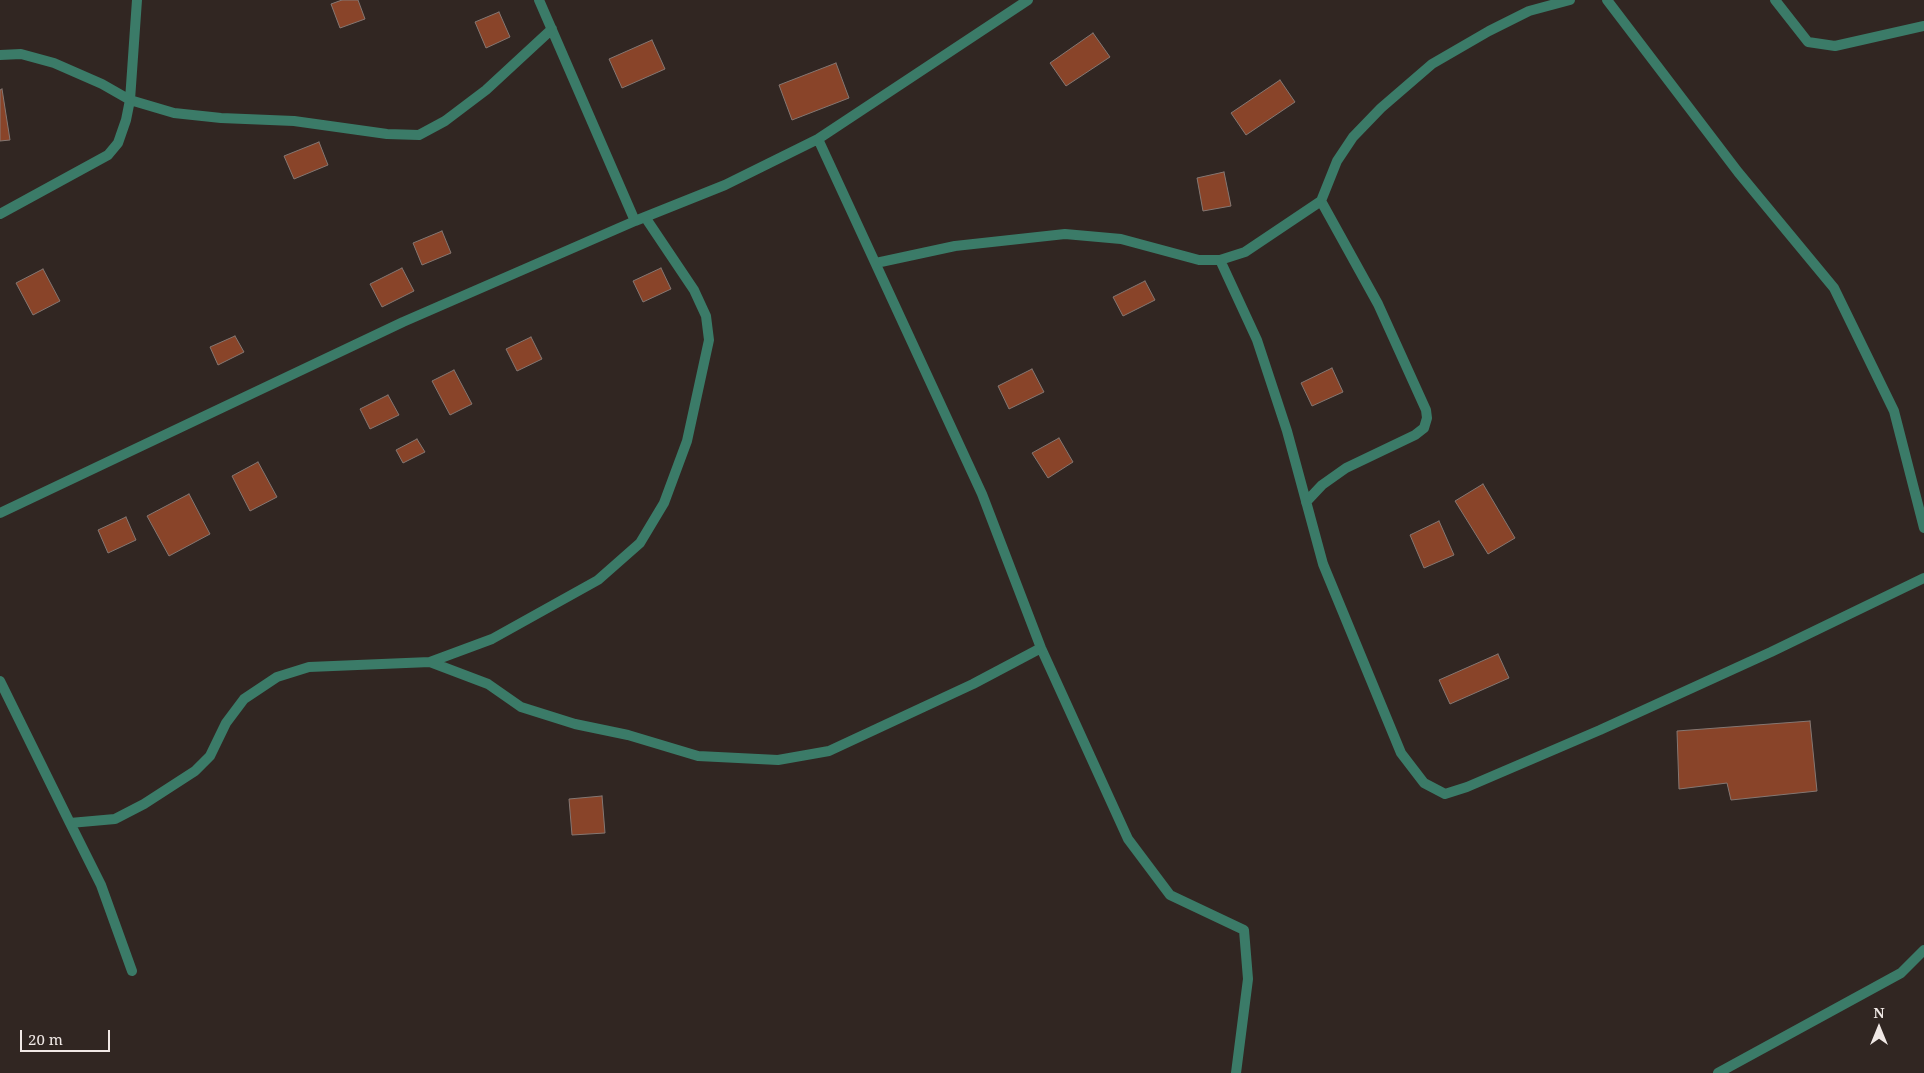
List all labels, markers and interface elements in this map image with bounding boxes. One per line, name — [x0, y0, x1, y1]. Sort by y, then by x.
north arrow — [1854, 1003, 1904, 1053]
text: N — [1873, 1003, 1885, 1022]
scale bar — [22, 1020, 112, 1052]
text: 20 m — [28, 1029, 63, 1049]

